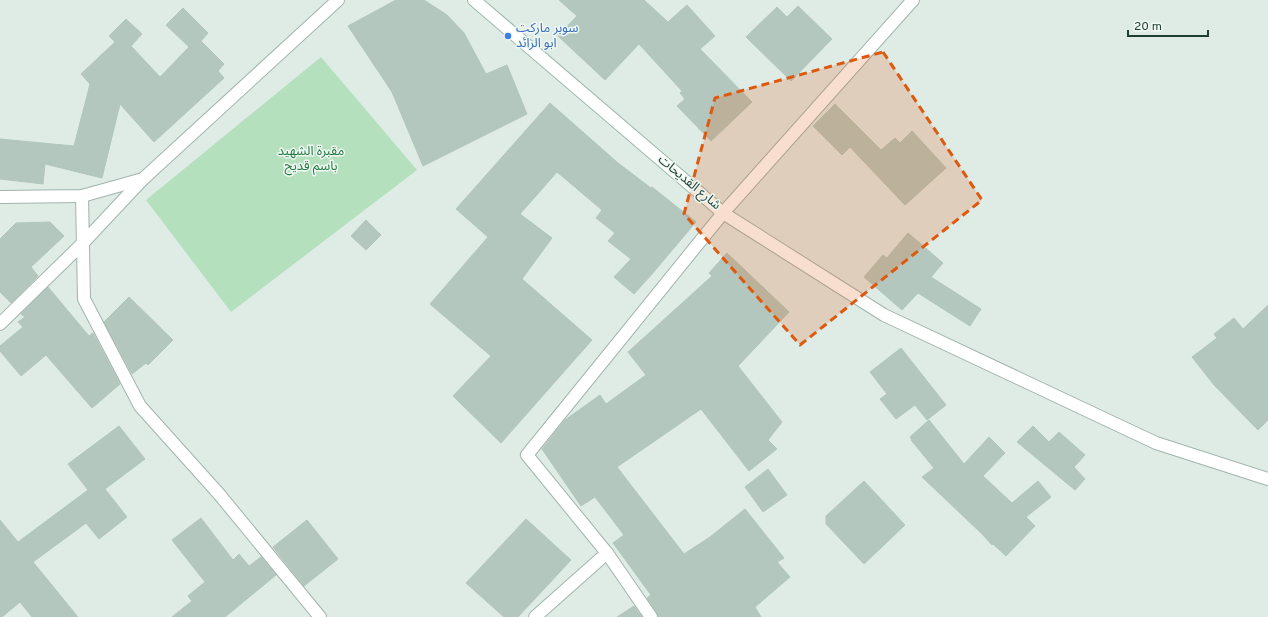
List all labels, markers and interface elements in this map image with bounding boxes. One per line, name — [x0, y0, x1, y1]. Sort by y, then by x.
scale bar — [1128, 12, 1208, 38]
text: 20 m — [1134, 19, 1162, 35]
place label: سوبر ماركت ابو الرائد — [516, 21, 578, 52]
marker: سوبر ماركت ابو الرائد — [503, 31, 513, 41]
park label: مقبرة الشهيد باسم قديح — [278, 144, 344, 176]
street label: شارع القديحات — [654, 152, 724, 215]

